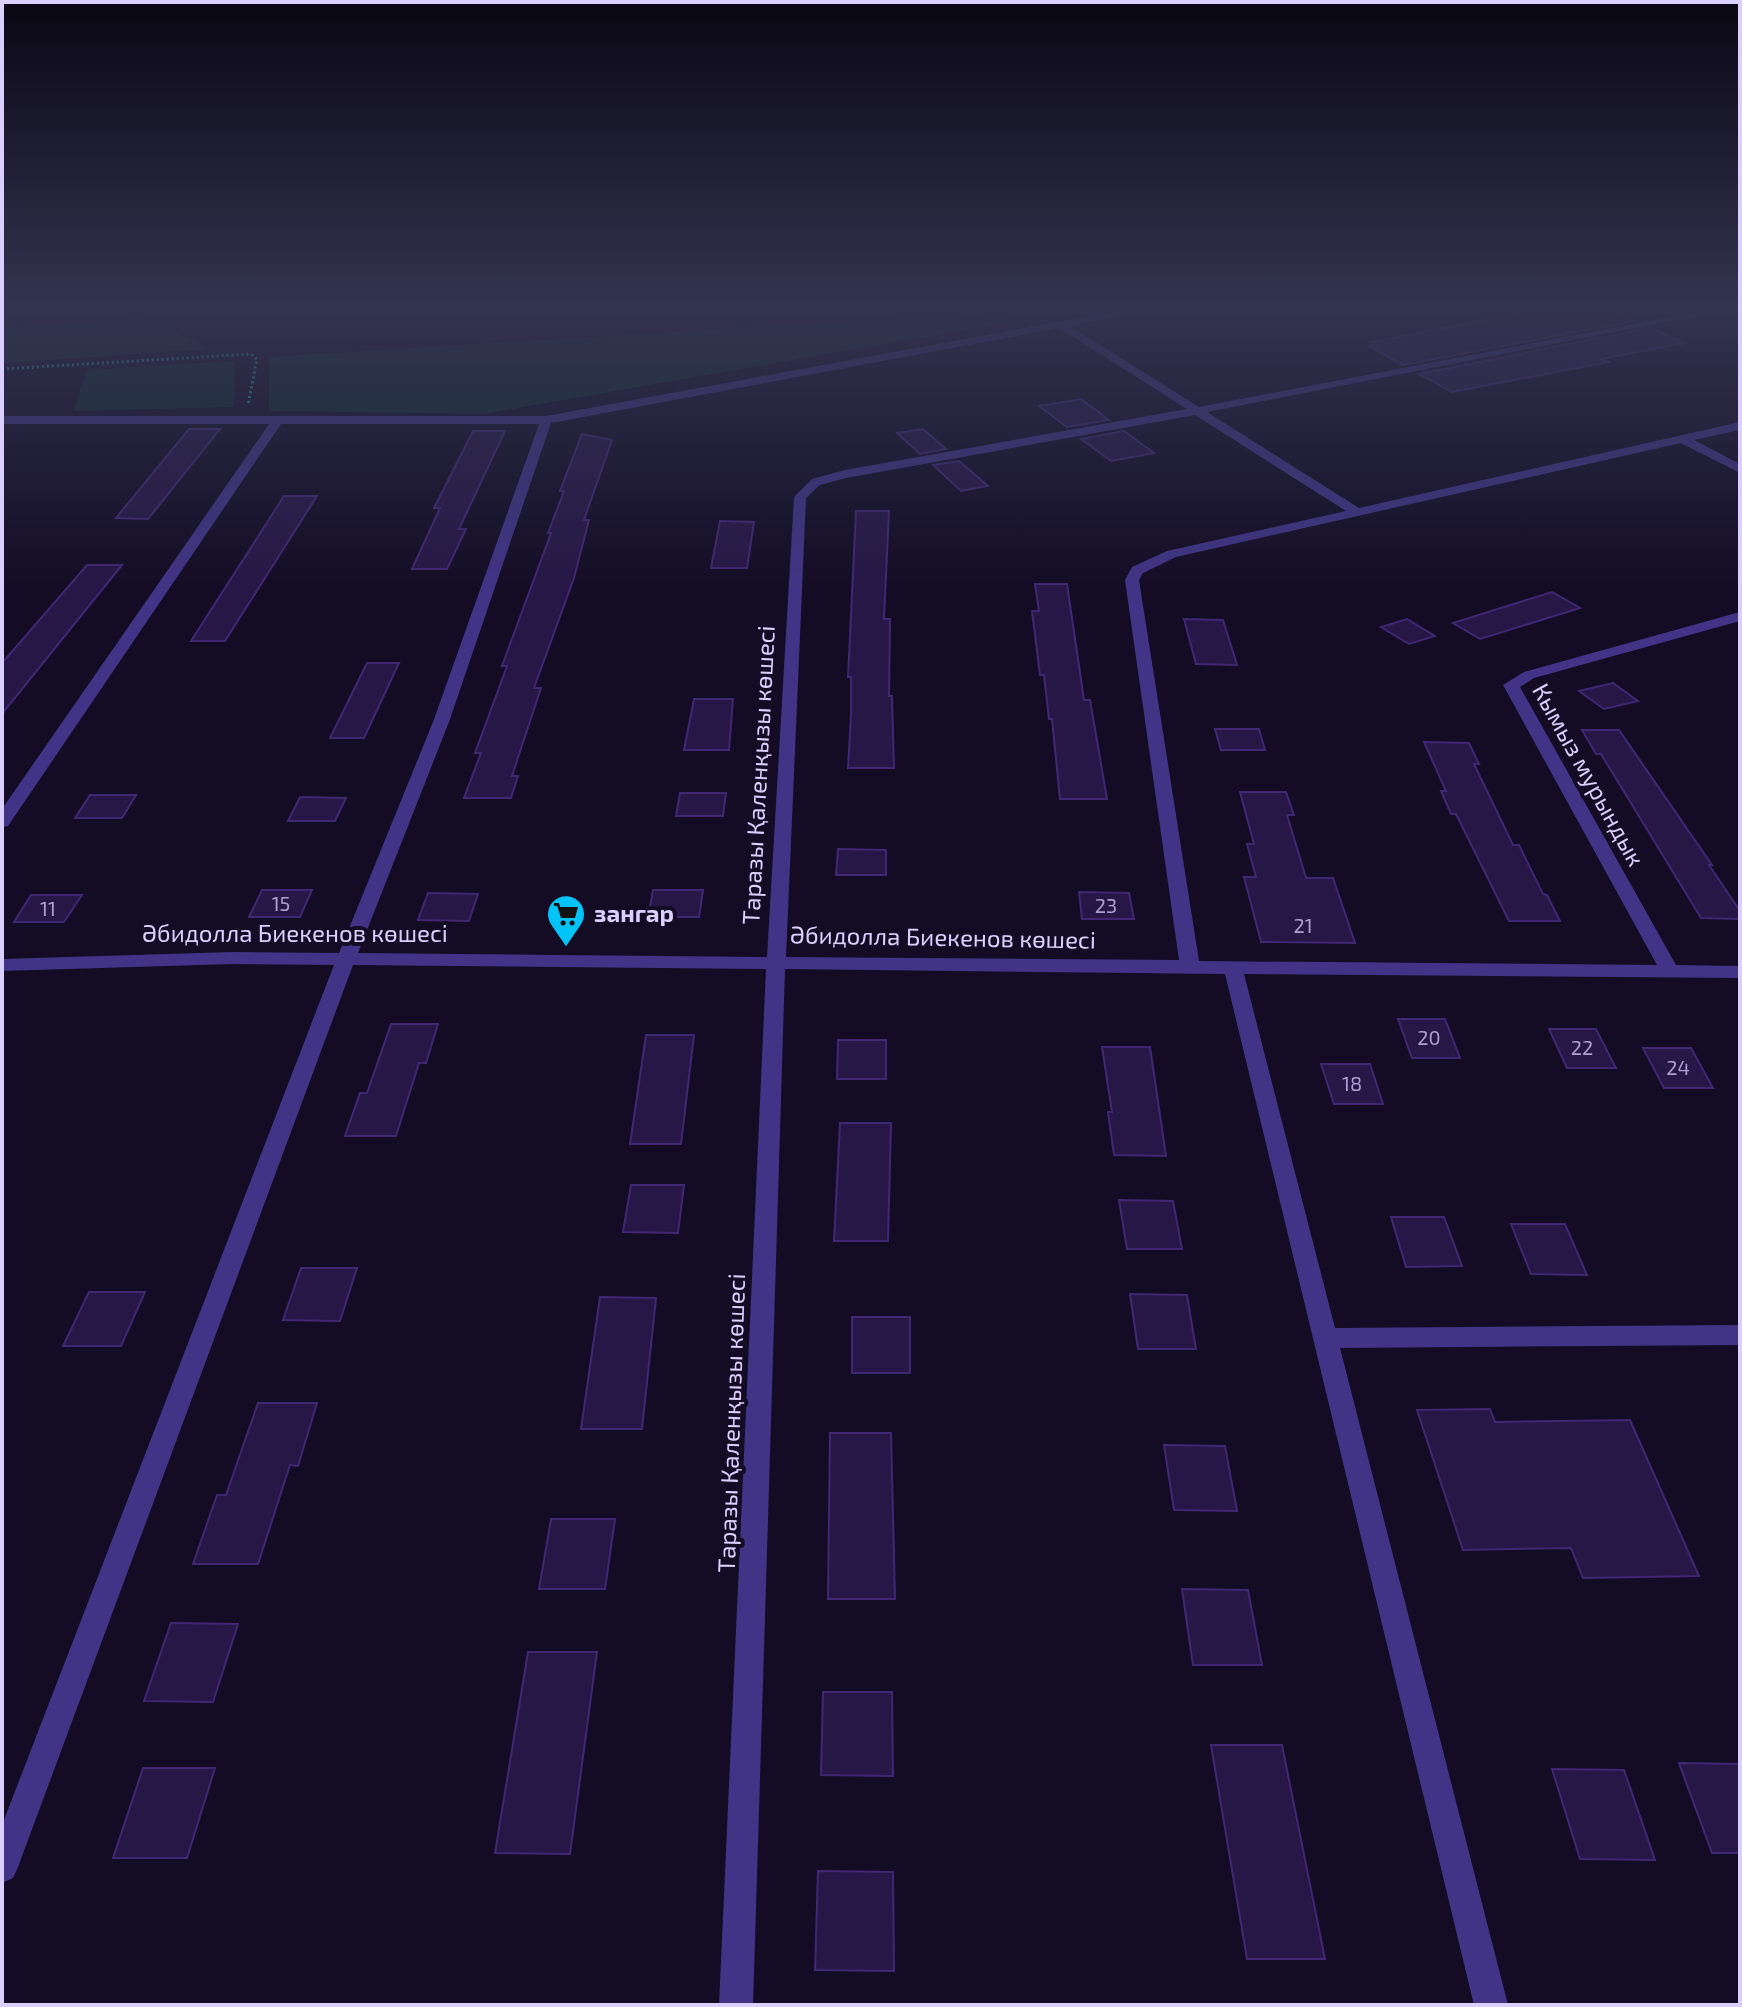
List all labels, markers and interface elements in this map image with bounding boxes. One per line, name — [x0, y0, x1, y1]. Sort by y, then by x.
street label: Таразы Қаленқызы көшесі — [735, 625, 780, 925]
street label: Кымыз мурындык — [1526, 678, 1652, 871]
house number: 15 — [272, 891, 290, 915]
supermarket icon: зангар — [545, 893, 587, 948]
house number: 23 — [1095, 893, 1117, 917]
house number: 11 — [40, 896, 56, 920]
place label: зангар — [594, 898, 674, 927]
house number: 21 — [1293, 913, 1313, 937]
street label: Әбидолла Биекенов көшесі — [142, 918, 448, 947]
street label: Әбидолла Биекенов көшесі — [790, 919, 1096, 954]
house number: 20 — [1417, 1025, 1441, 1049]
house number: 22 — [1571, 1035, 1593, 1059]
house number: 24 — [1666, 1055, 1690, 1079]
house number: 18 — [1342, 1071, 1362, 1095]
street label: Таразы Қаленқызы көшесі — [711, 1273, 750, 1573]

